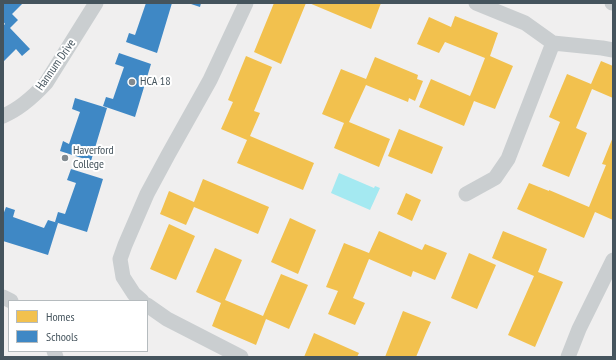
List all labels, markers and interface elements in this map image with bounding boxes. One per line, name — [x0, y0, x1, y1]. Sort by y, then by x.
street label: Hannum Drive — [33, 37, 79, 93]
place label: HCA 18 — [140, 75, 171, 89]
marker: HCA 18 — [127, 77, 137, 87]
place label: Haverford College — [73, 144, 114, 172]
marker: Haverford College — [60, 153, 70, 163]
legend — [8, 300, 148, 352]
text: Homes — [46, 309, 74, 324]
text: Schools — [46, 329, 78, 344]

